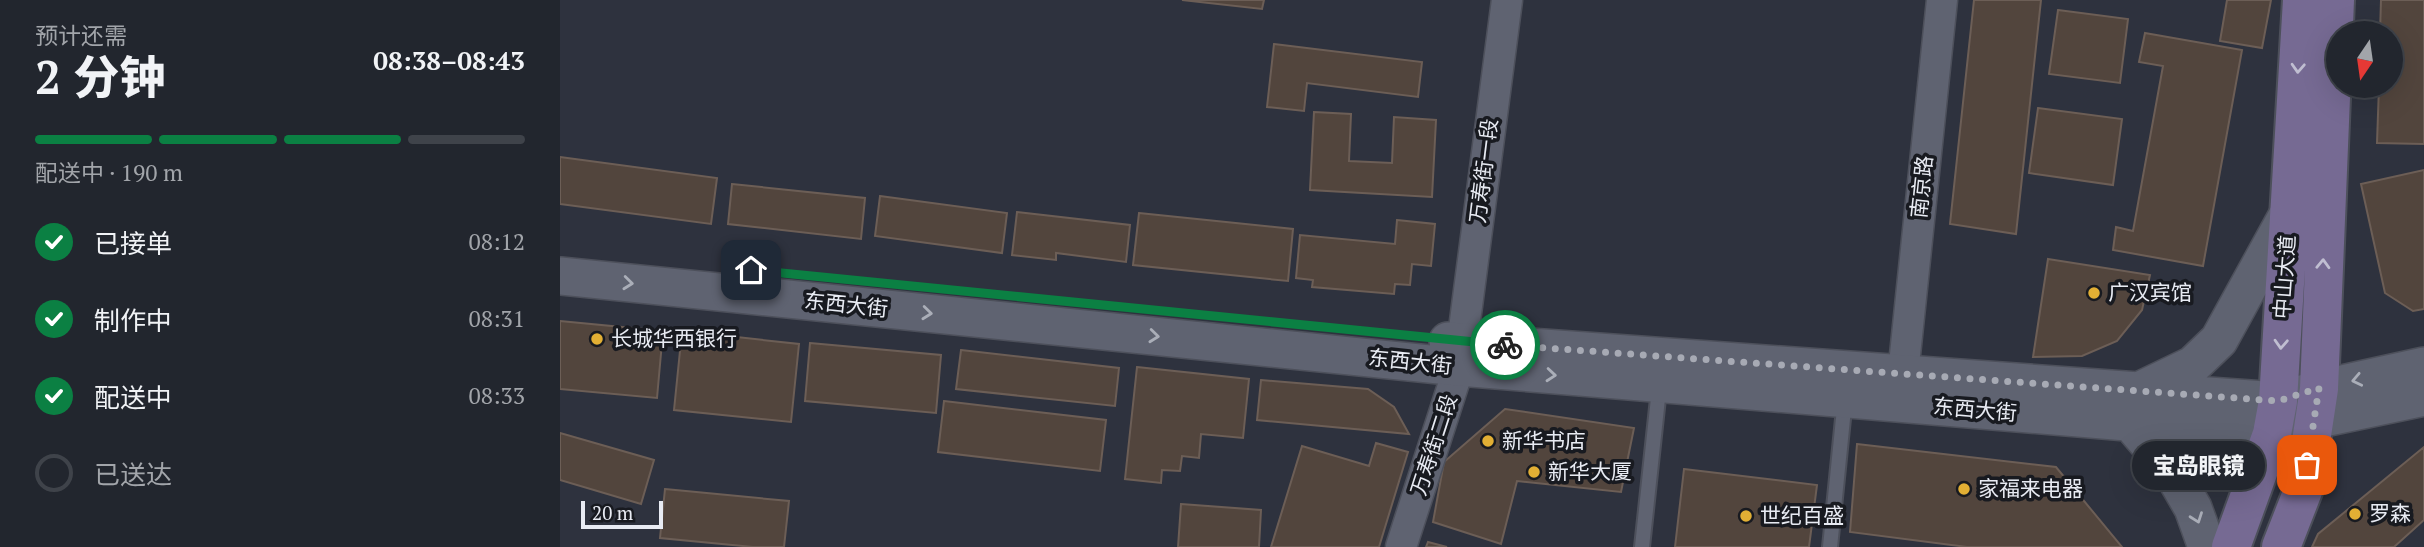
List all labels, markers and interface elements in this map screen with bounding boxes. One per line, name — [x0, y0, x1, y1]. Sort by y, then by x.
text: 预计还需 — [35, 20, 127, 51]
north arrow — [2326, 21, 2403, 98]
map controls — [2326, 21, 2403, 98]
text: 08:38–08:43 — [373, 43, 525, 77]
text: 2 分钟 — [35, 46, 165, 107]
one-way arrow — [2291, 63, 2306, 74]
street label: 万寿街一段 — [1463, 117, 1503, 225]
street label: 南京路 — [1904, 154, 1938, 220]
text: 配送中 · 190 m — [35, 157, 183, 188]
icon: check — [35, 223, 73, 261]
text: 已接单 — [94, 226, 172, 260]
text: 08:12 — [468, 226, 525, 257]
street label: 中山大道 — [2267, 234, 2301, 320]
pin — [721, 240, 781, 300]
icon: home — [732, 251, 770, 289]
one-way arrow — [2316, 258, 2331, 269]
one-way arrow — [622, 275, 634, 290]
place label: 广汉宾馆 — [2108, 278, 2192, 306]
marker: 广汉宾馆 — [2086, 285, 2102, 301]
street label: 东西大街 — [803, 286, 889, 322]
icon: check — [35, 300, 73, 338]
text: 制作中 — [94, 303, 172, 337]
text: 08:31 — [468, 303, 525, 334]
one-way arrow — [922, 305, 933, 320]
courier — [1470, 310, 1540, 380]
place label: 长城华西银行 — [611, 324, 737, 352]
icon: bike — [1486, 326, 1524, 364]
one-way arrow — [1148, 328, 1159, 343]
marker: 长城华西银行 — [589, 331, 605, 347]
one-way arrow — [2274, 339, 2289, 350]
street label: 东西大街 — [1367, 343, 1453, 379]
one-way arrow — [1546, 367, 1557, 382]
one-way arrow — [2351, 372, 2363, 387]
icon: check — [35, 377, 73, 415]
text: 配送中 — [94, 380, 172, 414]
text: 08:33 — [468, 380, 525, 411]
street label: 万寿街二段 — [1404, 390, 1463, 499]
street label: 东西大街 — [1932, 391, 2018, 427]
place label: 新华书店 — [1502, 426, 1586, 454]
marker: 新华书店 — [1480, 433, 1496, 449]
pin — [2277, 435, 2337, 495]
callout: 宝岛眼镜 — [2132, 440, 2265, 490]
icon: bag — [2288, 446, 2326, 484]
text: 宝岛眼镜 — [2153, 450, 2245, 481]
text: 已送达 — [94, 457, 172, 491]
place label: 新华大厦 — [1548, 457, 1632, 485]
marker: 新华大厦 — [1526, 464, 1542, 480]
place label: 家福来电器 — [1978, 474, 2083, 502]
marker: 家福来电器 — [1956, 481, 1972, 497]
scale bar — [581, 498, 663, 530]
place label: 罗森 — [2369, 499, 2411, 527]
text: 20 m — [592, 500, 633, 525]
place label: 世纪百盛 — [1760, 501, 1844, 529]
marker: 罗森 — [2347, 506, 2363, 522]
marker: 世纪百盛 — [1738, 508, 1754, 524]
one-way arrow — [2188, 511, 2202, 523]

